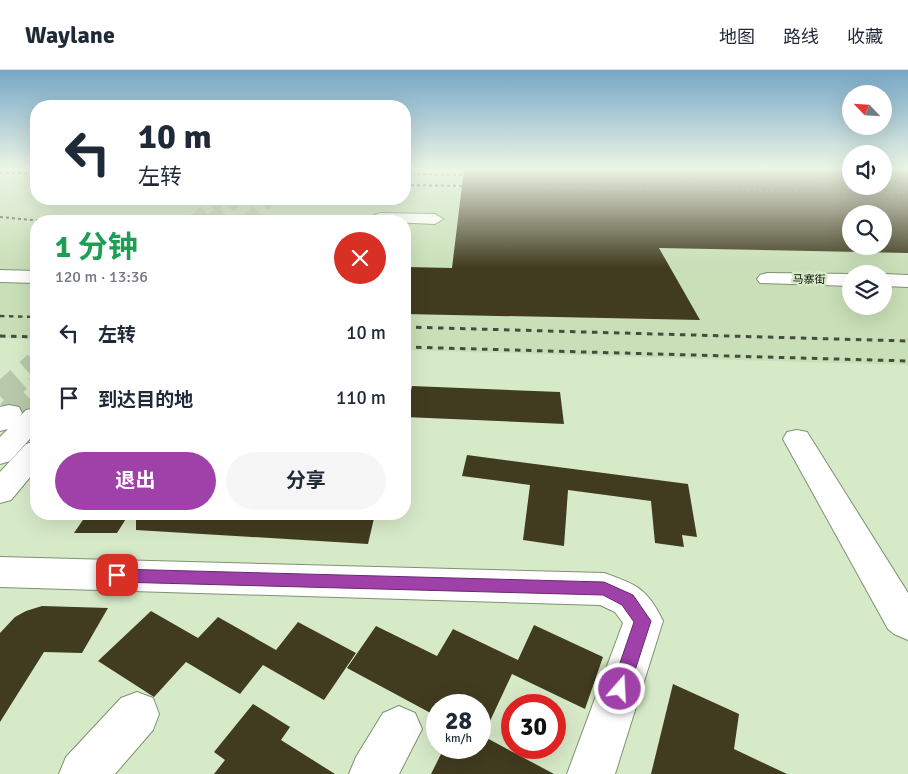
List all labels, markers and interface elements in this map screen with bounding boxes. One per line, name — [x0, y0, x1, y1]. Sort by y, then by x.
text: Waylane — [25, 20, 115, 50]
text: 地图 — [719, 26, 755, 48]
text: 路线 — [783, 26, 819, 48]
text: 收藏 — [847, 26, 883, 48]
north arrow — [842, 85, 892, 135]
map controls — [842, 85, 892, 315]
text: 10 m — [138, 115, 212, 158]
icon: left — [55, 120, 120, 185]
button: sound — [842, 145, 892, 195]
text: 左转 — [138, 163, 182, 190]
button: search — [842, 205, 892, 255]
text: 1 分钟 — [55, 229, 138, 266]
button: close — [334, 232, 386, 284]
button: layers — [842, 265, 892, 315]
text: 120 m · 13:36 — [55, 267, 148, 287]
street label: 马寨街 — [792, 273, 826, 286]
icon: left — [55, 319, 83, 347]
text: 10 m — [346, 321, 386, 345]
text: 左转 — [98, 323, 136, 347]
icon: arrive — [55, 384, 83, 412]
text: 110 m — [336, 386, 386, 410]
text: 到达目的地 — [98, 388, 193, 412]
button: 退出 — [55, 452, 216, 510]
button: 分享 — [226, 452, 386, 510]
pin — [96, 554, 138, 596]
icon: arrive — [103, 561, 131, 589]
position arrow — [593, 662, 645, 714]
speed limit sign: 30 — [501, 694, 566, 759]
text: 28 — [445, 705, 472, 736]
text: km/h — [445, 731, 472, 746]

